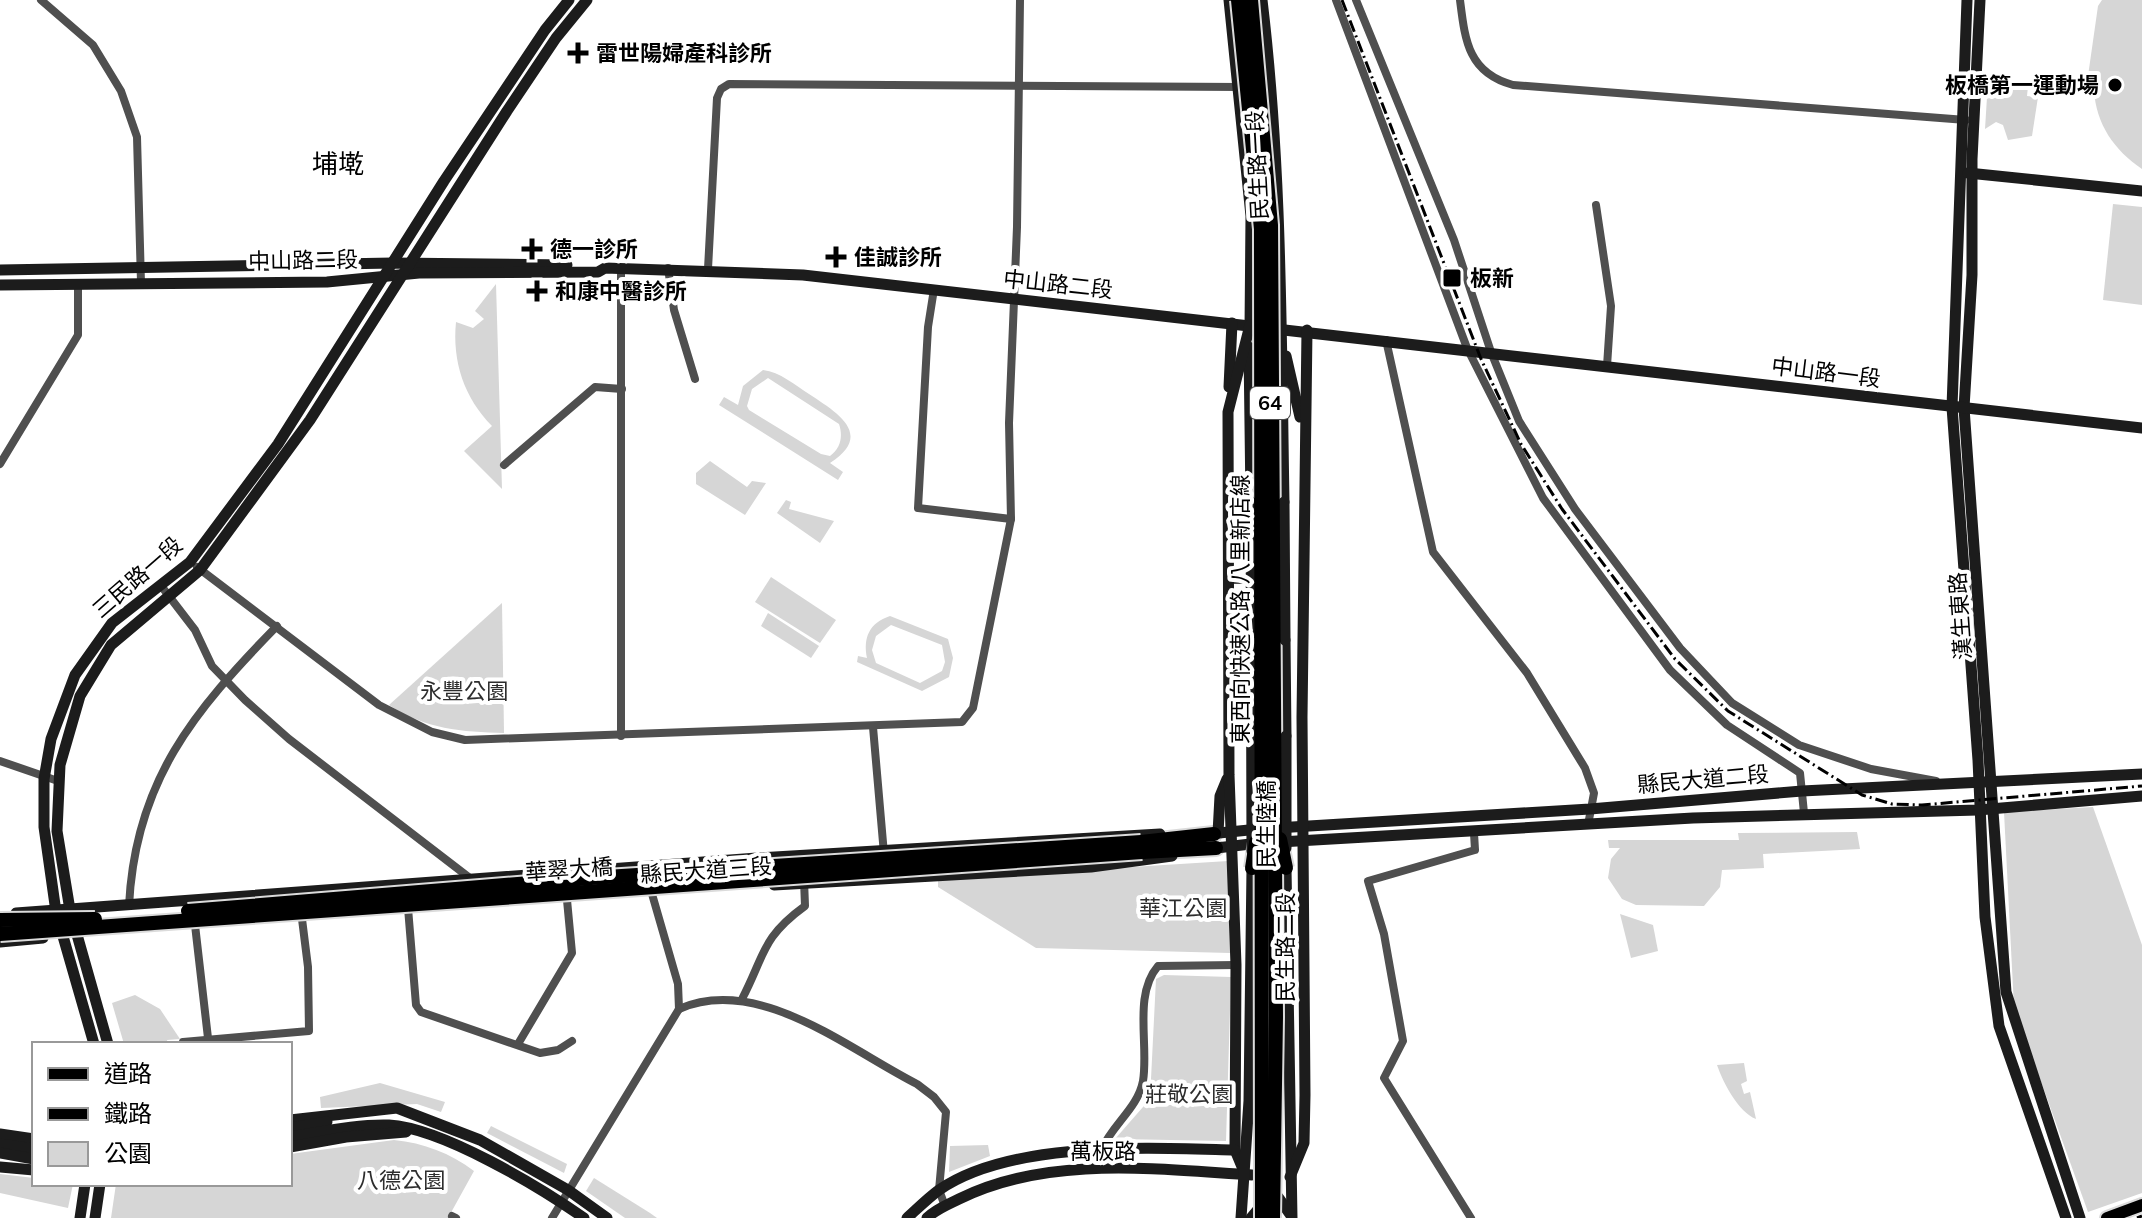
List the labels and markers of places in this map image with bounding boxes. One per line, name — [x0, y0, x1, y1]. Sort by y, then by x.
place label: 雷世陽婦產科診所 — [596, 39, 772, 67]
marker: 雷世陽婦產科診所 — [567, 42, 589, 64]
place label: 板橋第一運動場 — [1945, 71, 2099, 99]
marker: 板橋第一運動場 — [2106, 76, 2124, 94]
place label: 德一診所 — [550, 235, 638, 263]
marker: 德一診所 — [521, 238, 543, 260]
place label: 佳誠診所 — [854, 243, 942, 271]
marker: 佳誠診所 — [825, 246, 847, 268]
place label: 板新 — [1470, 264, 1514, 292]
marker: 板新 — [1441, 267, 1463, 289]
place label: 和康中醫診所 — [555, 277, 687, 305]
marker: 和康中醫診所 — [526, 280, 548, 302]

